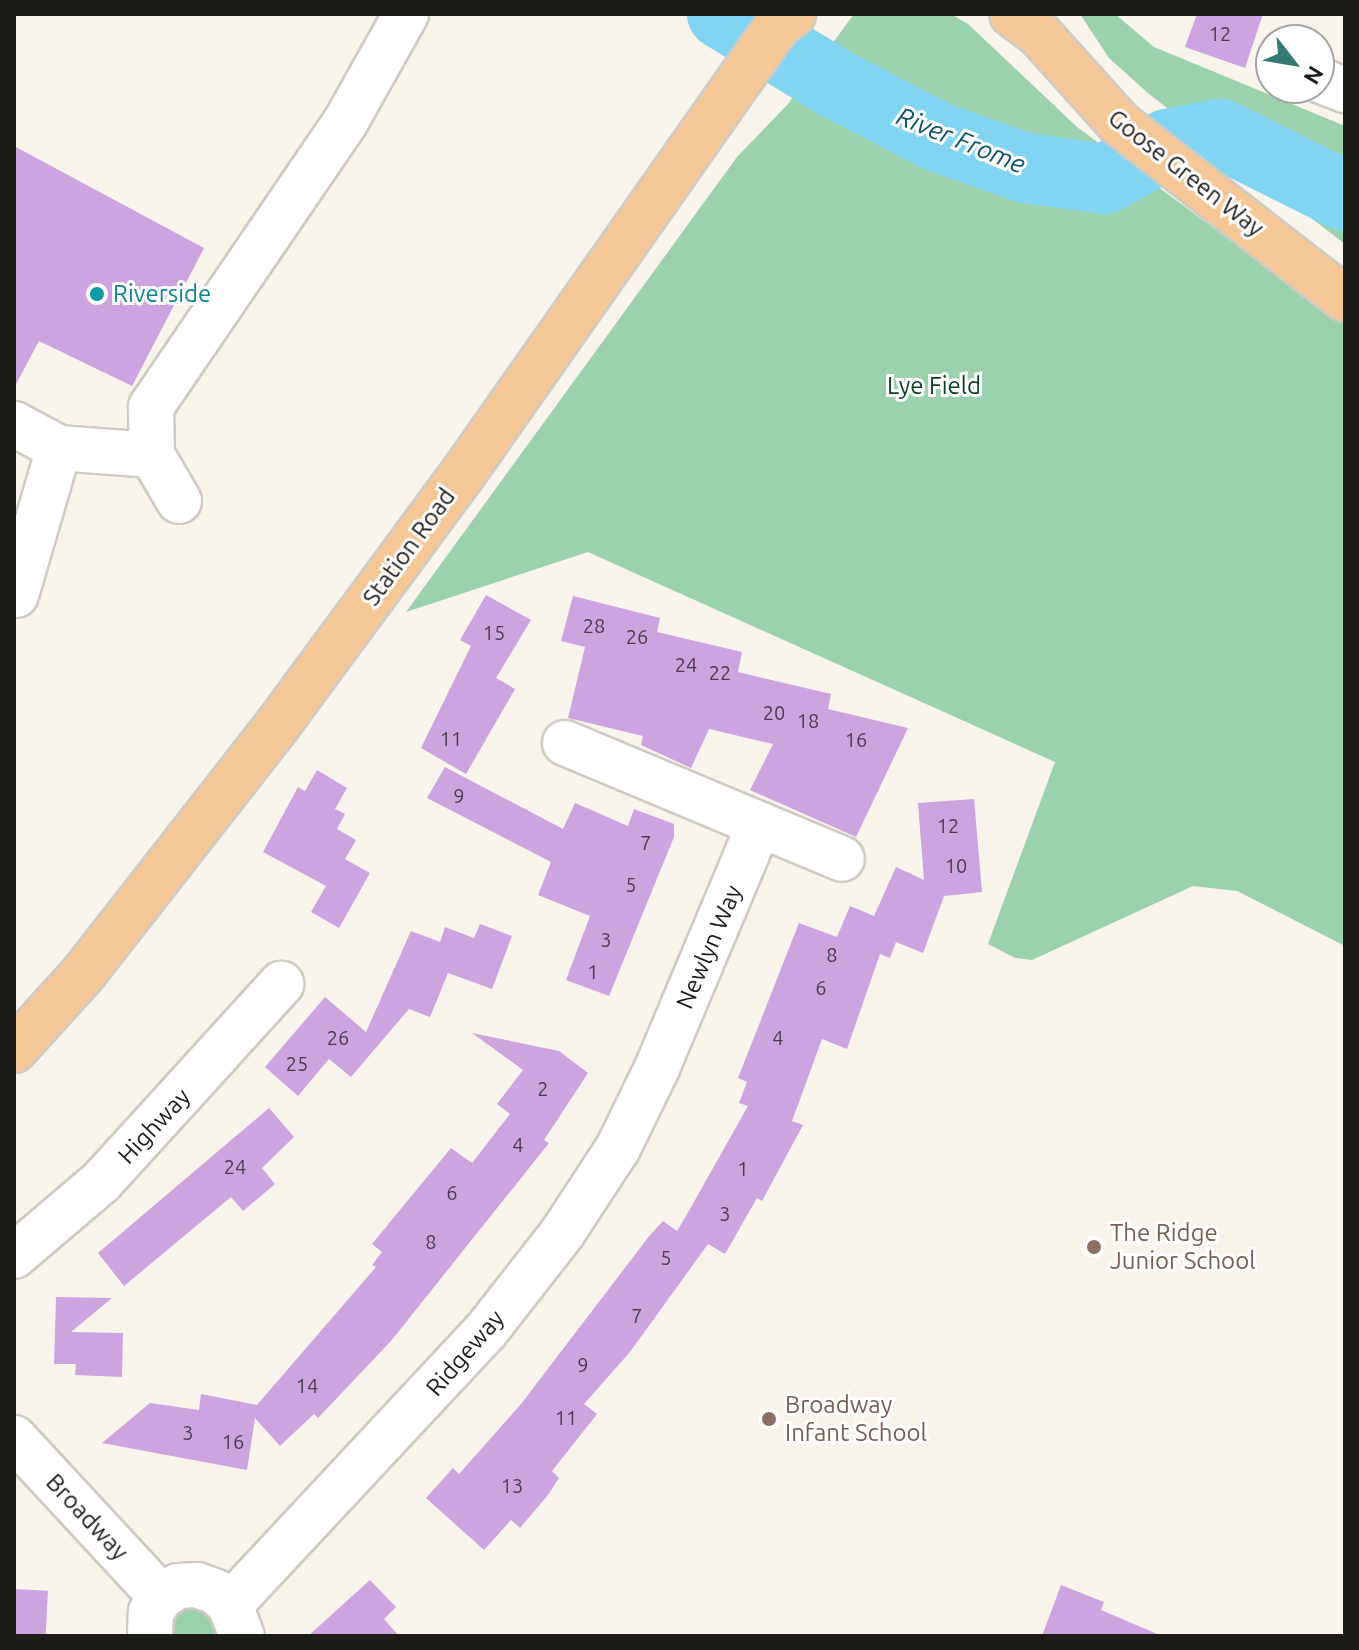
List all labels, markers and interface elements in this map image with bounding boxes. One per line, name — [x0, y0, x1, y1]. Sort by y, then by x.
house number: 12 — [1209, 21, 1231, 45]
north arrow — [1255, 24, 1335, 104]
text: N — [1299, 62, 1329, 89]
water label: River Frome — [892, 100, 1030, 180]
street label: Goose Green Way — [1102, 103, 1270, 243]
place label: Riverside — [113, 280, 211, 308]
marker: Riverside — [88, 285, 106, 303]
park label: Lye Field — [887, 372, 981, 400]
street label: Station Road — [357, 483, 461, 611]
house number: 28 — [583, 613, 605, 637]
house number: 15 — [483, 620, 505, 644]
house number: 26 — [626, 624, 648, 648]
house number: 24 — [675, 652, 697, 676]
house number: 22 — [709, 660, 731, 684]
house number: 20 — [763, 700, 785, 724]
house number: 18 — [797, 708, 819, 732]
house number: 11 — [440, 726, 462, 750]
house number: 16 — [845, 727, 867, 751]
house number: 9 — [453, 783, 465, 807]
house number: 12 — [937, 813, 959, 837]
house number: 7 — [640, 830, 652, 854]
house number: 10 — [945, 853, 967, 877]
house number: 5 — [625, 872, 637, 896]
street label: Newlyn Way — [670, 881, 748, 1013]
house number: 3 — [600, 927, 612, 951]
house number: 8 — [826, 942, 838, 966]
house number: 1 — [587, 959, 599, 983]
house number: 6 — [815, 975, 827, 999]
house number: 26 — [327, 1025, 349, 1049]
house number: 4 — [772, 1025, 784, 1049]
house number: 25 — [286, 1051, 308, 1075]
house number: 2 — [537, 1076, 549, 1100]
street label: Highway — [112, 1082, 196, 1170]
house number: 4 — [512, 1132, 524, 1156]
house number: 24 — [224, 1154, 246, 1178]
house number: 1 — [737, 1156, 749, 1180]
house number: 6 — [446, 1180, 458, 1204]
house number: 3 — [719, 1201, 731, 1225]
place label: The Ridge Junior School — [1110, 1219, 1255, 1275]
house number: 8 — [425, 1229, 437, 1253]
marker: The Ridge Junior School — [1085, 1238, 1103, 1256]
house number: 5 — [660, 1245, 672, 1269]
house number: 7 — [631, 1303, 643, 1327]
street label: Ridgeway — [420, 1304, 510, 1402]
house number: 9 — [577, 1352, 589, 1376]
house number: 14 — [296, 1373, 318, 1397]
place label: Broadway Infant School — [785, 1391, 927, 1447]
house number: 11 — [555, 1405, 577, 1429]
marker: Broadway Infant School — [760, 1410, 778, 1428]
house number: 3 — [182, 1420, 194, 1444]
house number: 16 — [222, 1429, 244, 1453]
street label: Broadway — [40, 1468, 134, 1566]
house number: 13 — [501, 1473, 523, 1497]

